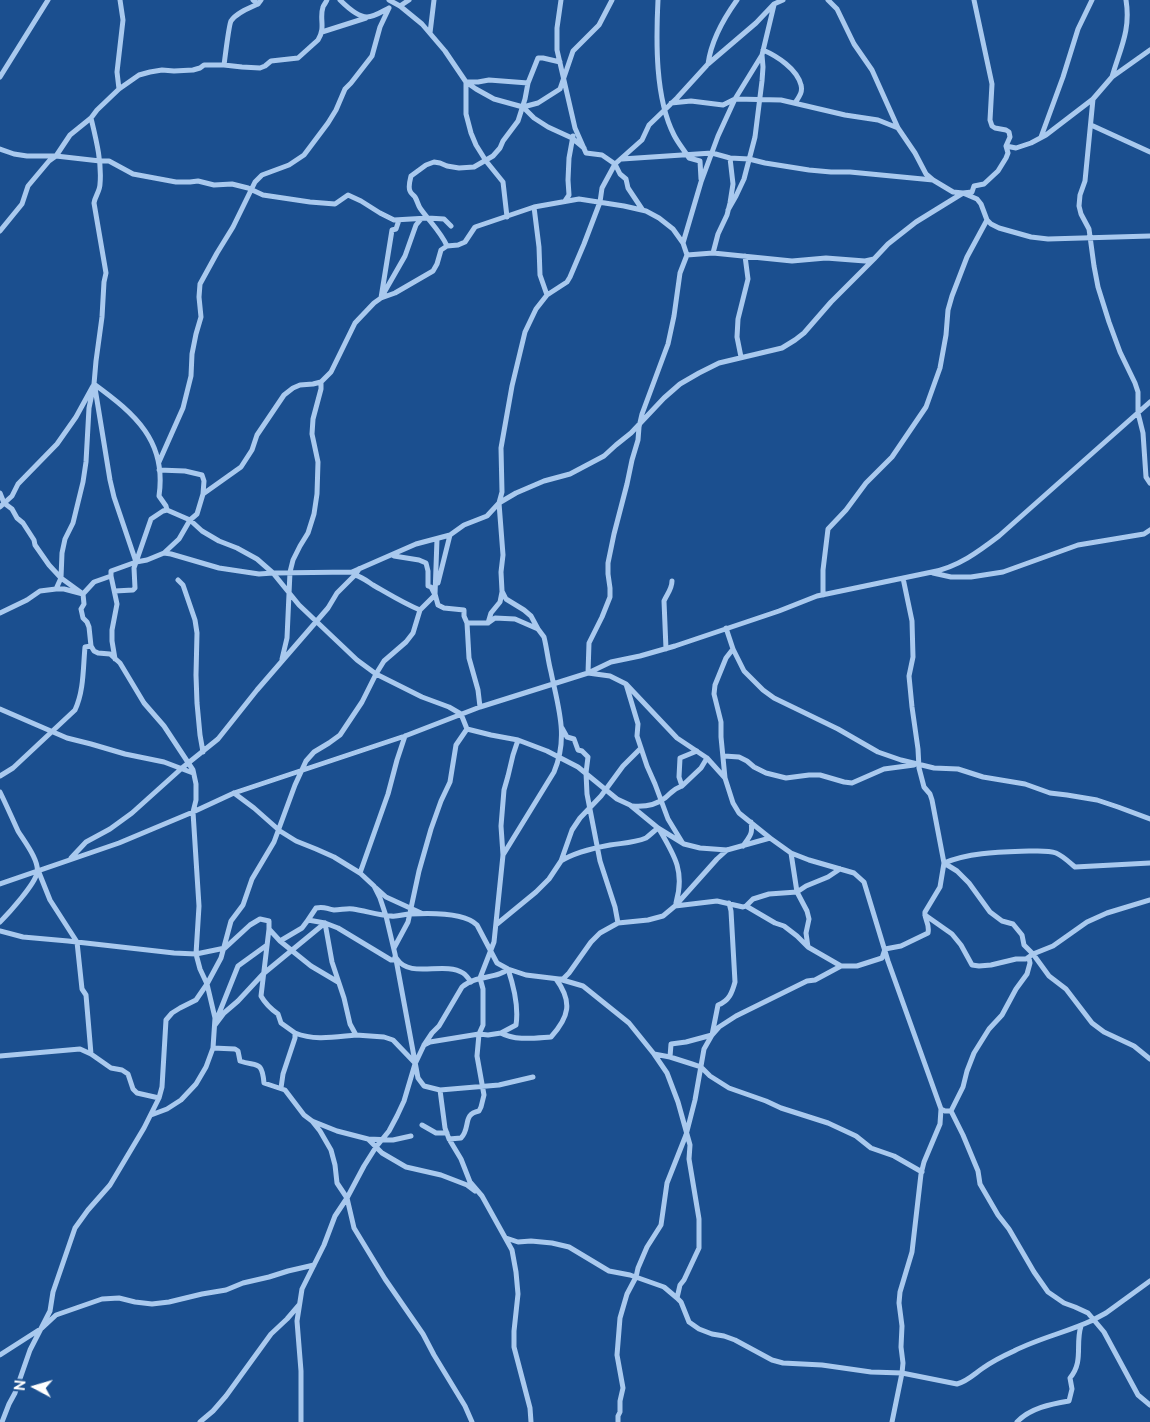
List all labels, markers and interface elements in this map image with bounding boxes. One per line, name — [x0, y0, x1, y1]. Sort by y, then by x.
north arrow — [10, 1362, 60, 1412]
text: N — [12, 1379, 29, 1392]

